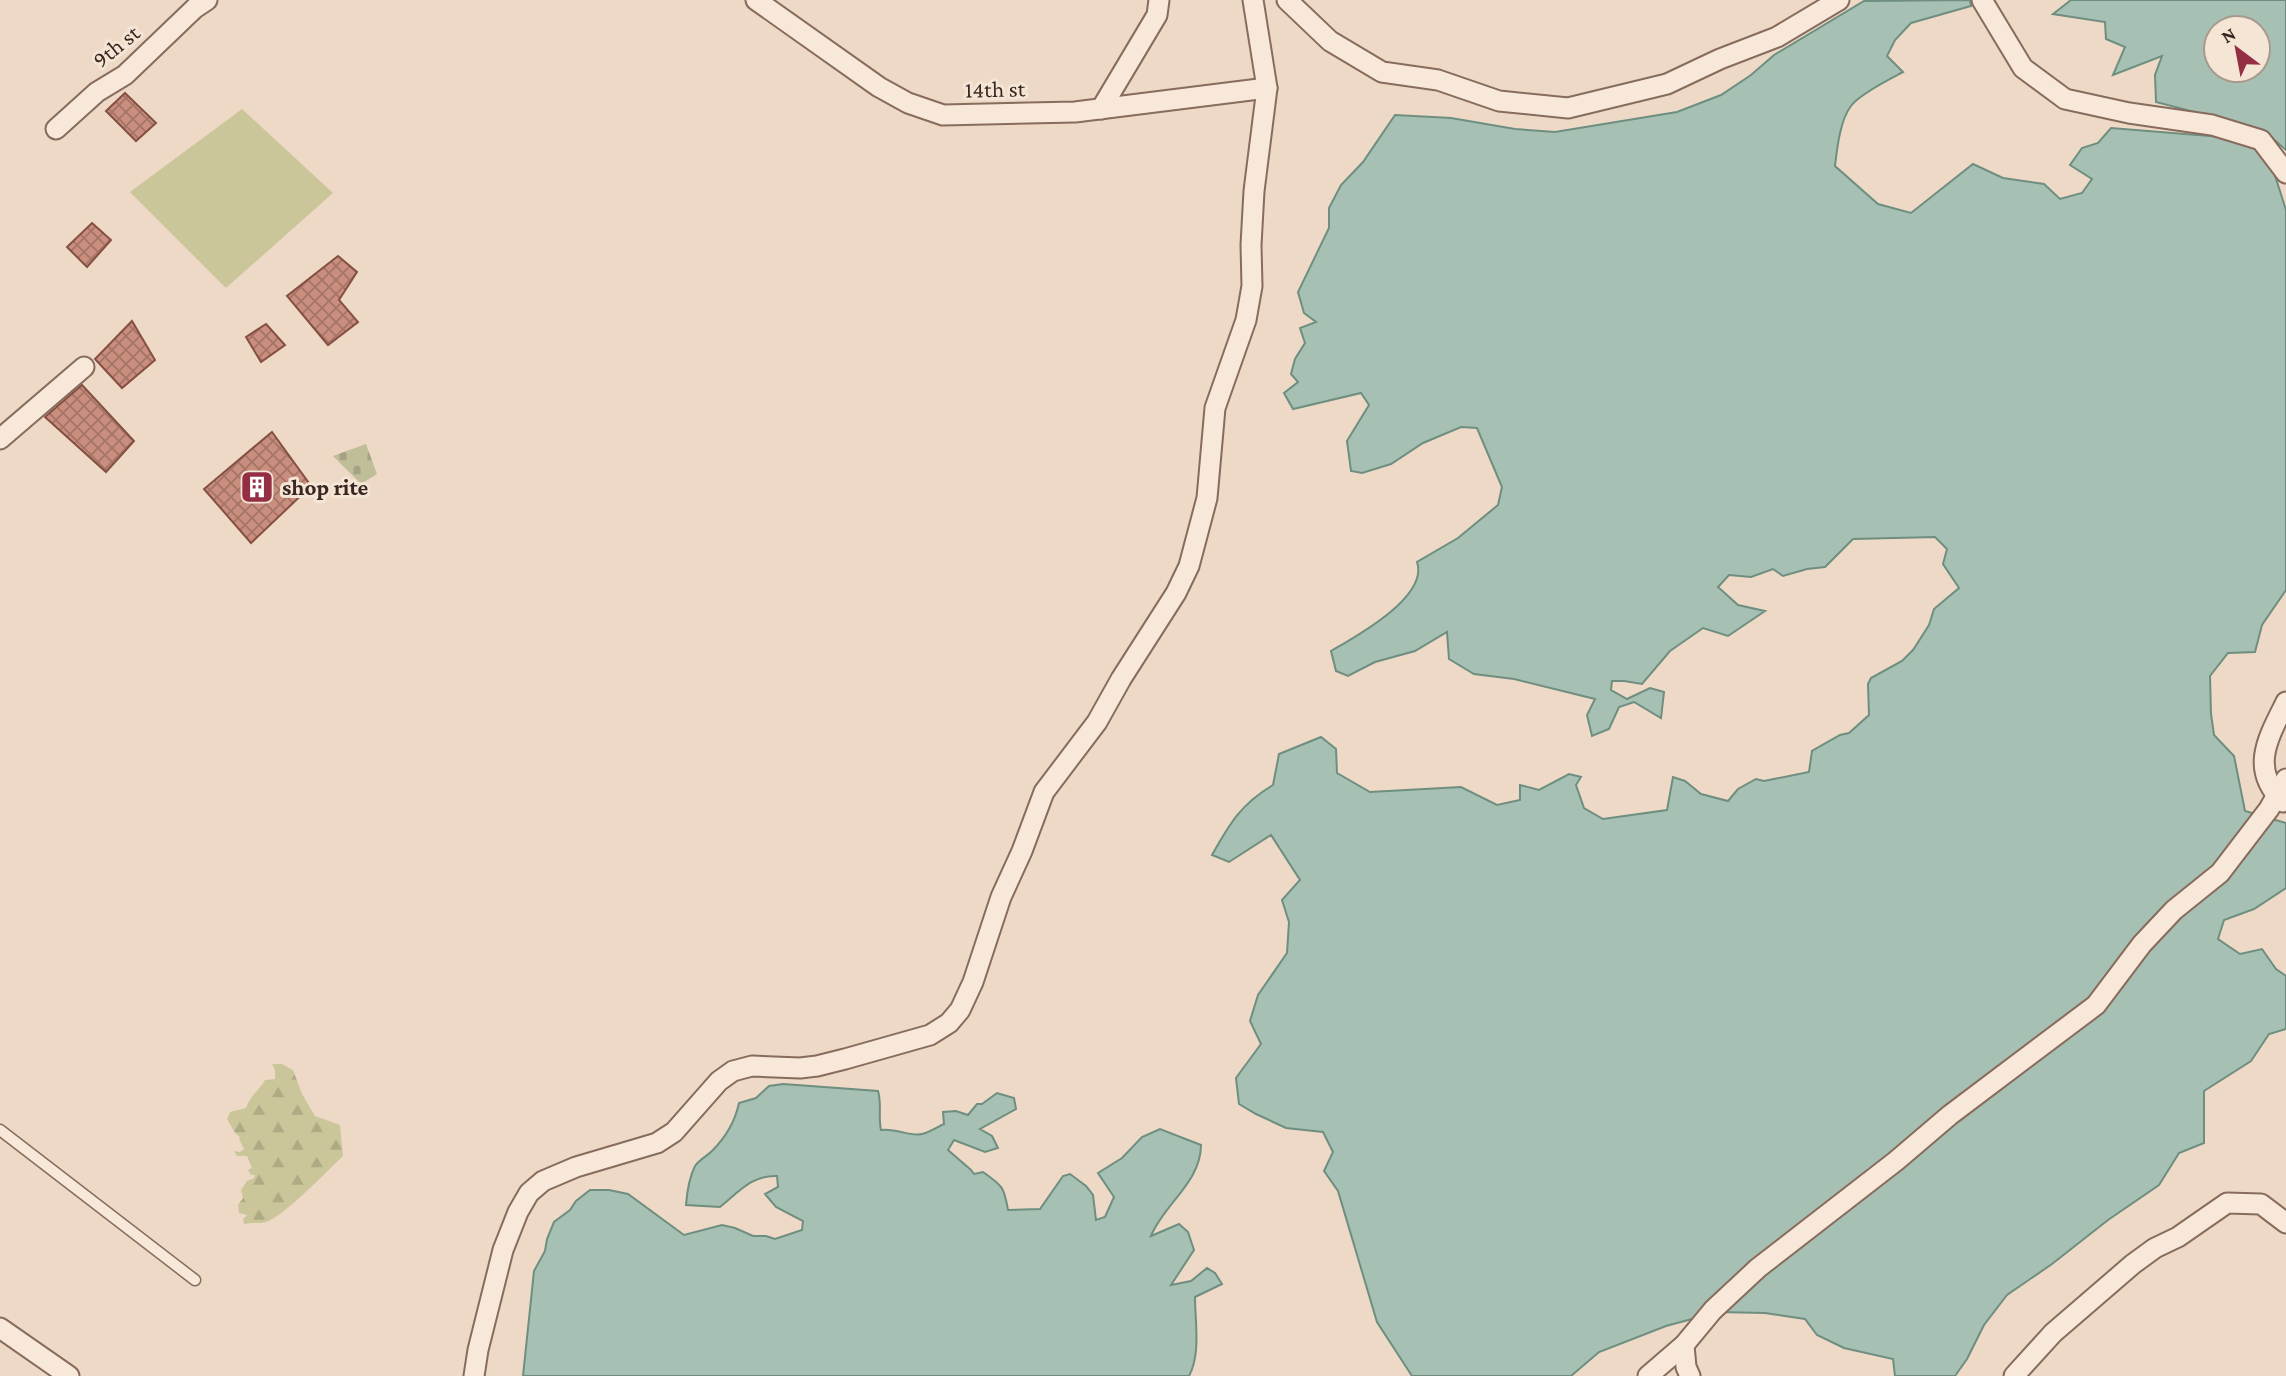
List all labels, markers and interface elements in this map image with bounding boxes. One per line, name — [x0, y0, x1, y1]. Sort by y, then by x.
north arrow — [2202, 14, 2272, 84]
street label: 9th st — [87, 19, 145, 73]
text: N — [2217, 23, 2239, 47]
street label: 14th st — [965, 75, 1026, 103]
building icon: shop rite — [238, 468, 276, 506]
place label: shop rite — [282, 474, 369, 500]

